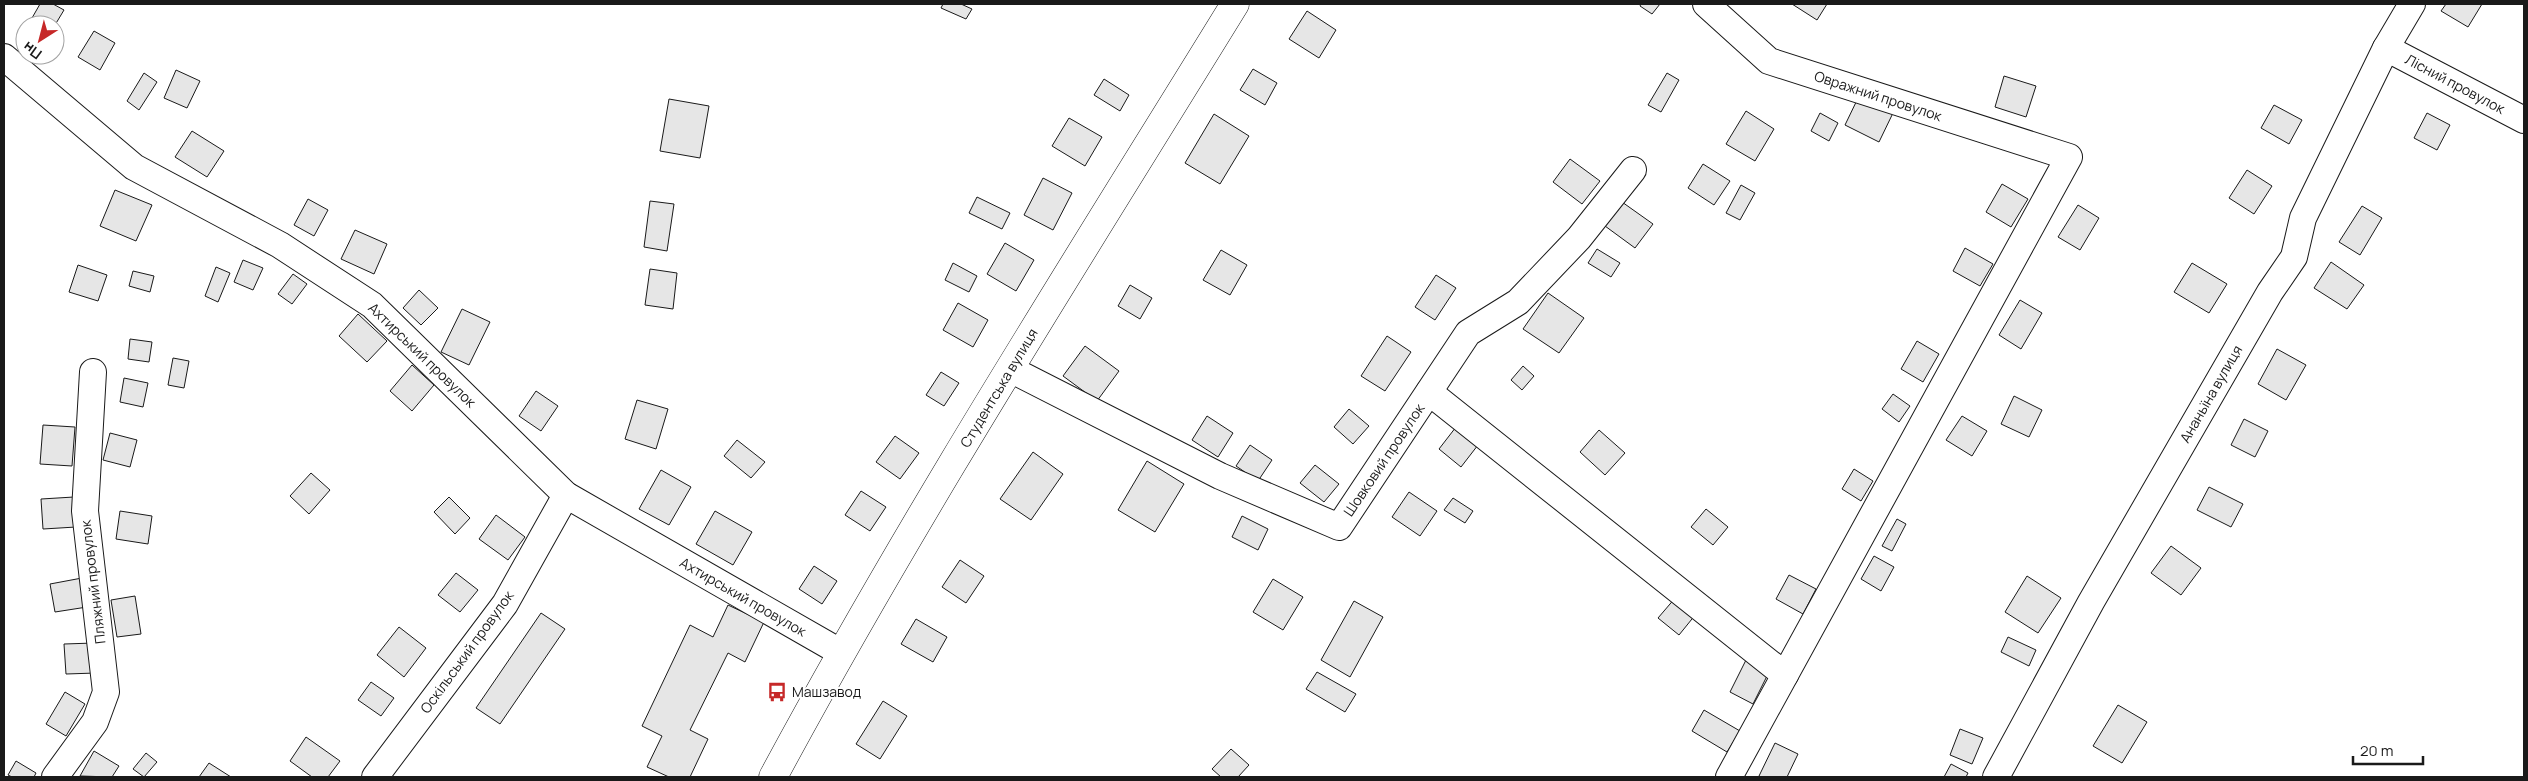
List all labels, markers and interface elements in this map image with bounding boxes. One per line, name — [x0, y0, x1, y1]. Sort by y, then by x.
north arrow — [15, 15, 65, 65]
text: Пн — [19, 38, 45, 64]
street label: Лісний провулок — [2402, 49, 2509, 118]
street label: Овражний провулок — [1812, 66, 1945, 125]
street label: Ахтирський провулок — [364, 298, 481, 412]
street label: Студентська вулиця — [955, 325, 1042, 451]
street label: Ананьїна вулиця — [2175, 341, 2246, 446]
street label: Шовковий провулок — [1339, 399, 1429, 520]
street label: Пляжний провулок — [75, 518, 110, 645]
street label: Ахтирський провулок — [677, 553, 811, 641]
street label: Оскільський провулок — [416, 586, 518, 717]
bus stop icon: Машзавод — [766, 681, 788, 703]
place label: Машзавод — [792, 682, 861, 701]
scale bar — [2353, 734, 2423, 766]
text: 20 m — [2360, 740, 2393, 761]

